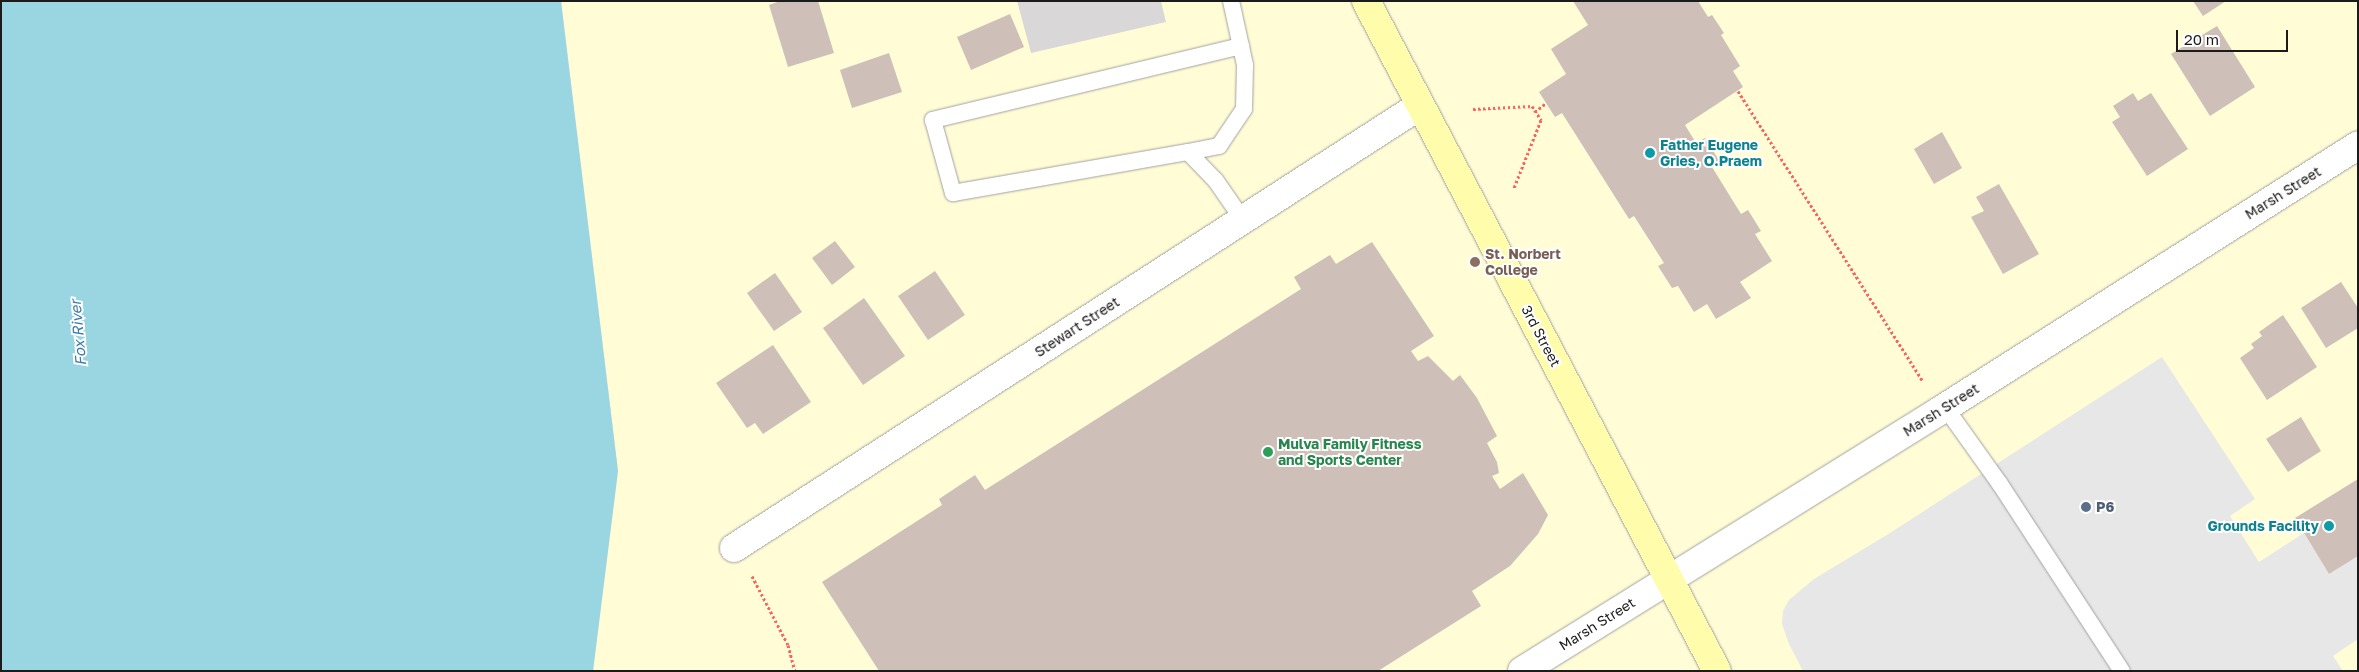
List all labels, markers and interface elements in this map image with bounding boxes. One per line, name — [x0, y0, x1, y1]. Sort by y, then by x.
scale bar — [2179, 20, 2292, 52]
text: 20 m — [2184, 30, 2219, 48]
place label: Father Eugene Gries, O.Praem — [1660, 137, 1762, 170]
marker: Father Eugene Gries, O.Praem — [1644, 147, 1656, 159]
street label: Marsh Street — [2242, 163, 2324, 223]
place label: St. Norbert College — [1485, 246, 1561, 278]
marker: St. Norbert College — [1469, 256, 1481, 268]
street label: Stewart Street — [1032, 293, 1122, 361]
water label: Fox River — [66, 299, 90, 367]
street label: 3rd Street — [1518, 302, 1564, 370]
street label: Marsh Street — [1900, 380, 1982, 440]
place label: Mulva Family Fitness and Sports Center — [1278, 436, 1421, 468]
marker: Mulva Family Fitness and Sports Center — [1262, 446, 1274, 458]
place label: P6 — [2096, 499, 2114, 515]
marker: P6 — [2080, 501, 2092, 513]
place label: Grounds Facility — [2208, 518, 2319, 534]
marker: Grounds Facility — [2323, 520, 2335, 532]
street label: Marsh Street — [1556, 594, 1638, 654]

